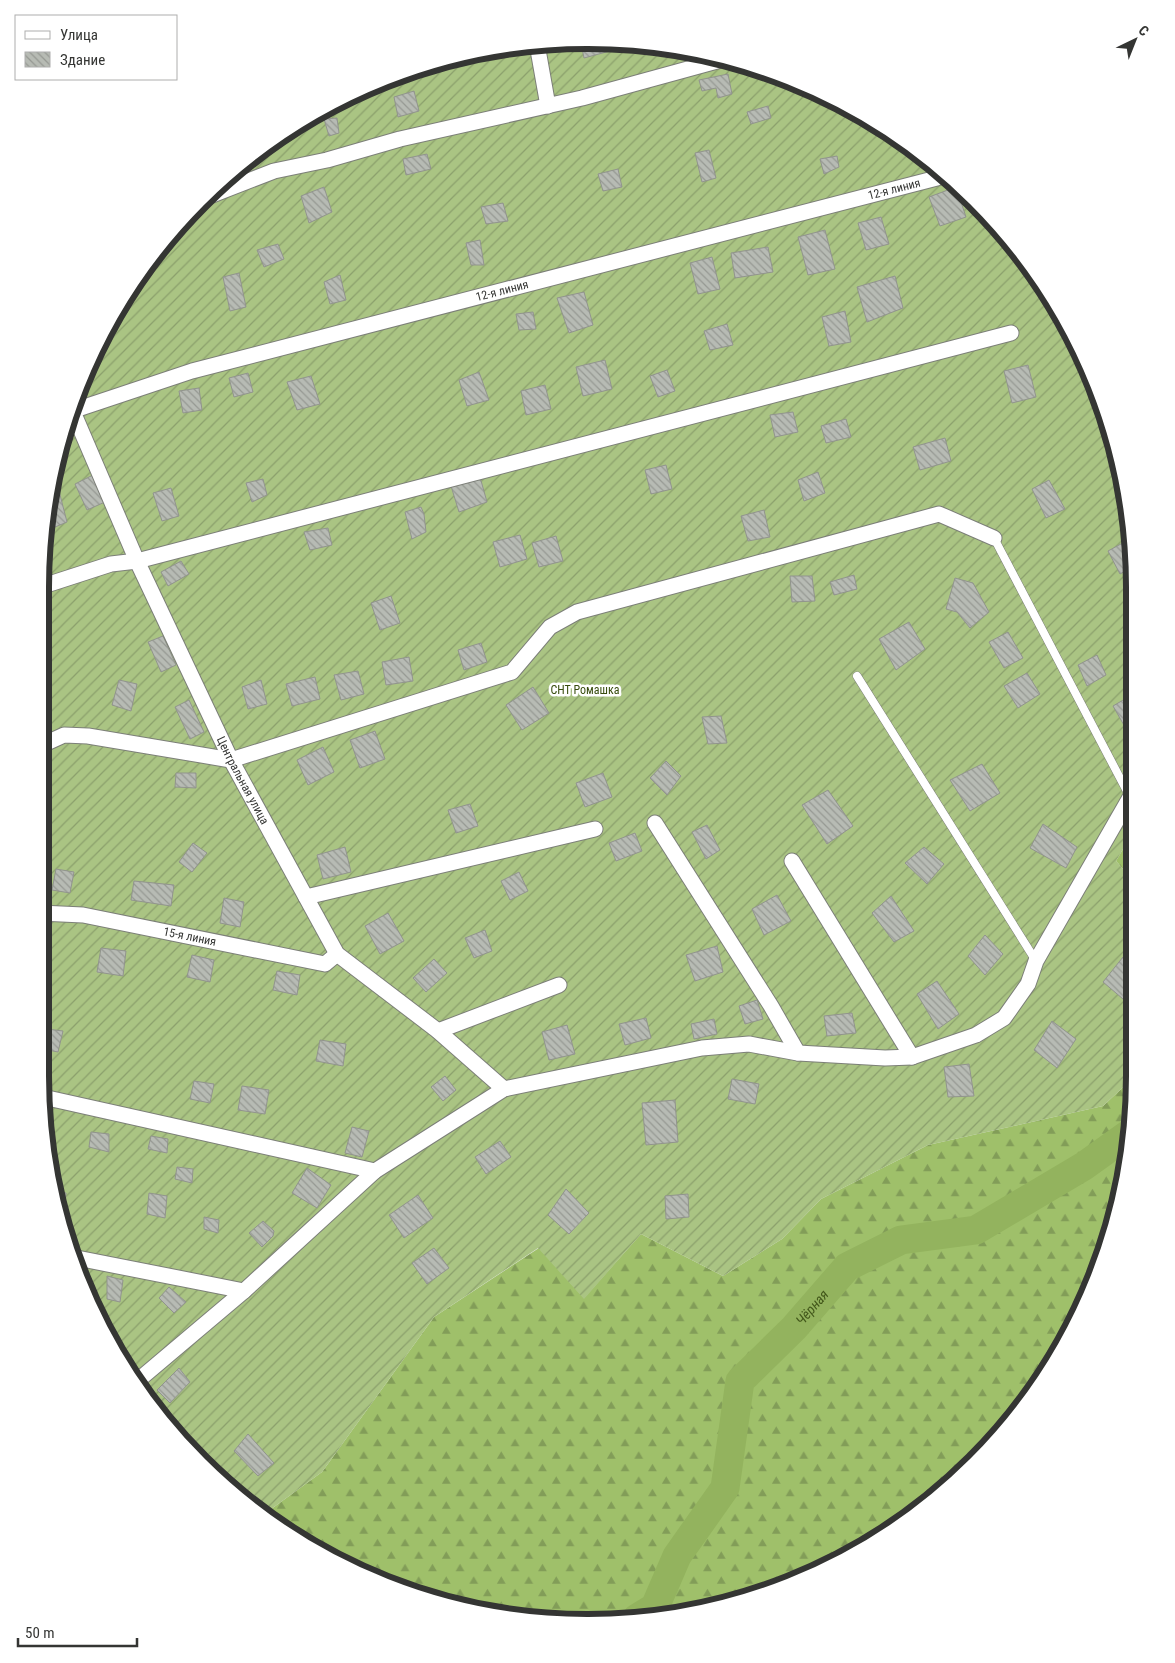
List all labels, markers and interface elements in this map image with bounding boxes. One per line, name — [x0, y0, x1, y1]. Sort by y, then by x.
legend — [15, 15, 178, 80]
north arrow — [1110, 15, 1160, 65]
text: С — [1135, 22, 1152, 39]
text: Улица — [60, 26, 98, 44]
text: Здание — [60, 51, 105, 69]
street label: 12-я линия — [866, 176, 922, 203]
street label: 12-я линия — [474, 277, 530, 304]
park label: СНТ Ромашка — [551, 683, 620, 697]
street label: Центральная улица — [214, 734, 272, 827]
street label: 15-я линия — [162, 924, 217, 949]
water label: Чёрная — [792, 1286, 832, 1328]
scale bar — [18, 1616, 136, 1648]
text: 50 m — [25, 1624, 55, 1642]

